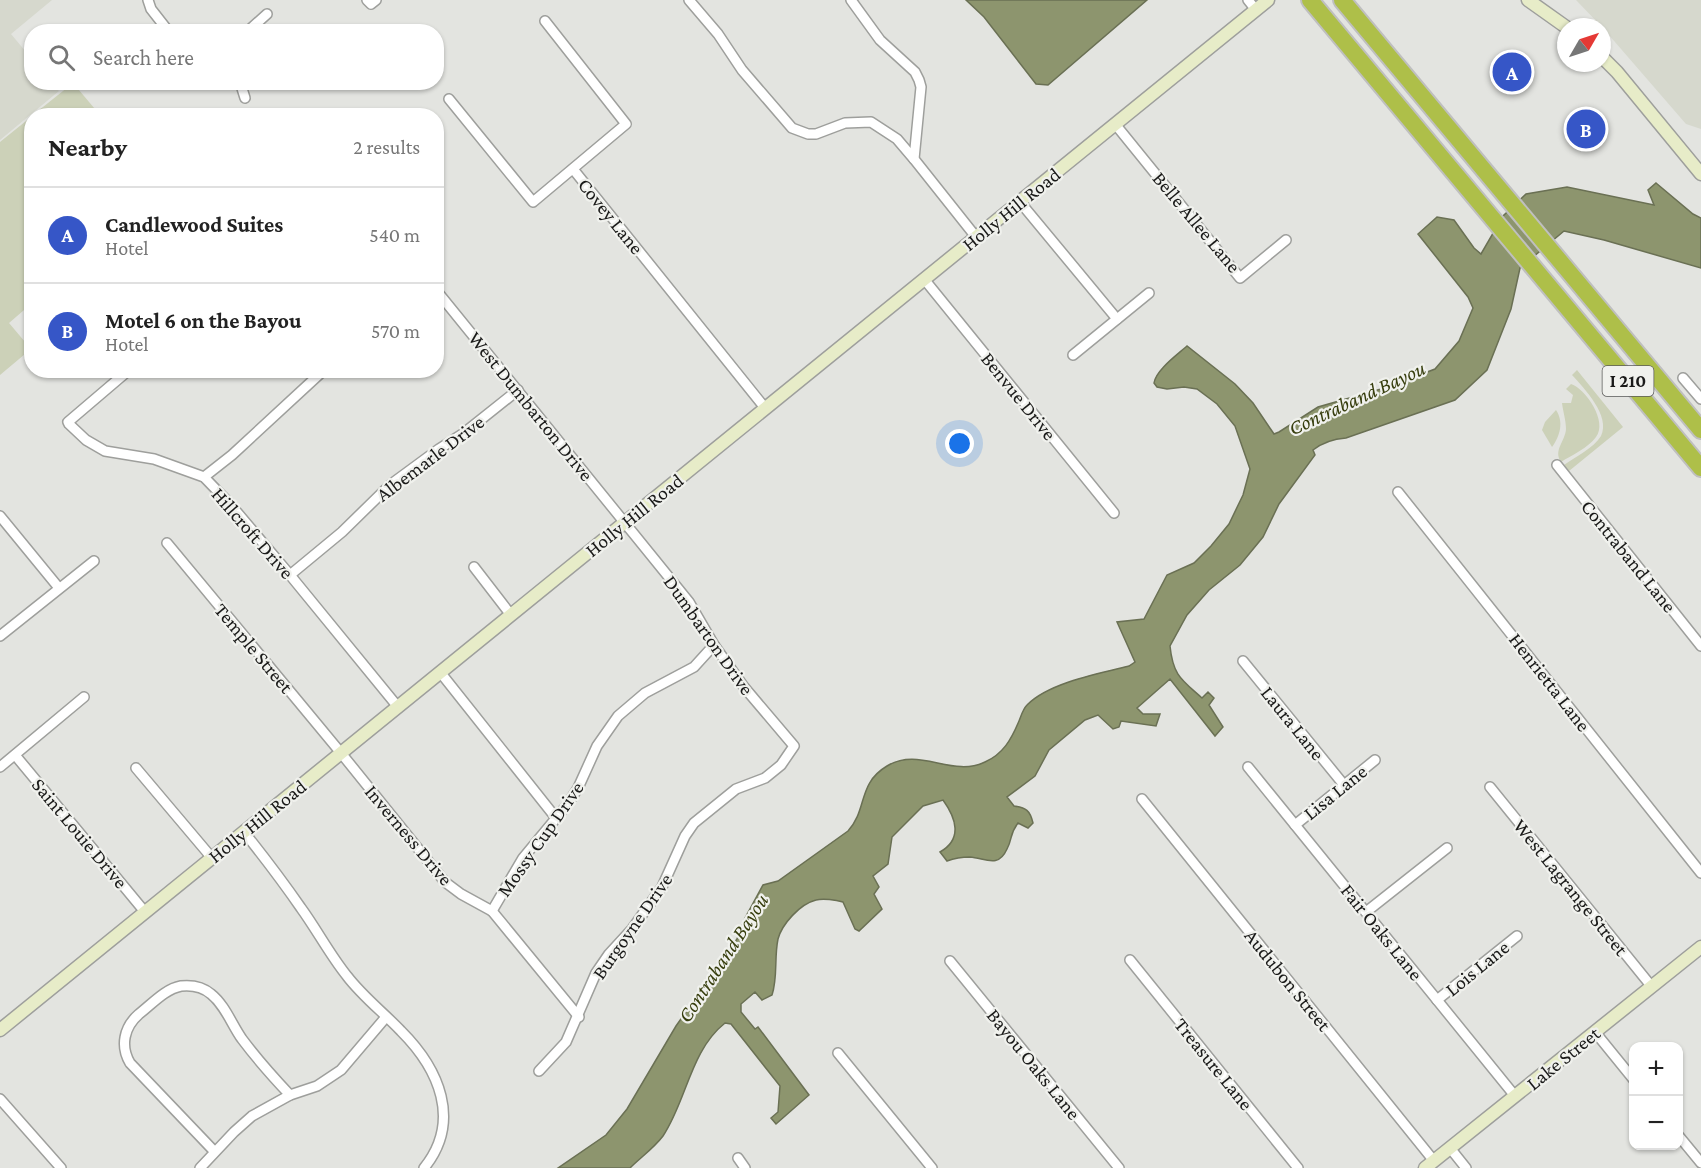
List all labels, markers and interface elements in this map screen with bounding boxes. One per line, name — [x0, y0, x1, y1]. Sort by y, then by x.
north arrow — [1557, 18, 1611, 72]
search box — [24, 24, 444, 90]
icon: search — [45, 41, 78, 74]
text: Search here — [93, 45, 194, 70]
pin: A — [1492, 50, 1532, 94]
pin: B — [1566, 106, 1606, 152]
text: Nearby — [48, 133, 127, 162]
text: 2 results — [353, 136, 420, 158]
street label: Holly Hill Road — [958, 162, 1065, 256]
street label: Belle Allee Lane — [1148, 167, 1246, 277]
street label: Covey Lane — [573, 174, 648, 259]
text: Candlewood Suites — [105, 212, 283, 237]
text: A — [62, 224, 73, 246]
text: 540 m — [369, 224, 420, 246]
text: Hotel — [105, 237, 149, 259]
text: Motel 6 on the Bayou — [105, 308, 302, 333]
text: B — [62, 320, 73, 342]
text: 570 m — [371, 320, 420, 342]
street label: West Dumbarton Drive — [464, 327, 598, 485]
text: Hotel — [105, 333, 149, 355]
street label: Benvue Drive — [977, 348, 1061, 444]
water label: Contraband Bayou — [1285, 356, 1429, 440]
road number: I 210 — [1602, 366, 1654, 396]
street label: Albemarle Drive — [372, 410, 488, 506]
your location — [945, 429, 974, 458]
street label: Holly Hill Road — [581, 468, 688, 562]
street label: Hillcroft Drive — [207, 483, 299, 583]
street label: Contraband Lane — [1577, 495, 1681, 617]
street label: Dumbarton Drive — [660, 571, 759, 699]
street label: Temple Street — [209, 599, 298, 698]
street label: Henrietta Lane — [1505, 628, 1595, 736]
street label: Laura Lane — [1257, 682, 1329, 764]
street label: Lisa Lane — [1299, 760, 1371, 824]
street label: Saint Louie Drive — [28, 774, 133, 893]
street label: Holly Hill Road — [204, 774, 311, 868]
street label: Mossy Cup Drive — [492, 777, 589, 901]
street label: Inverness Drive — [361, 780, 457, 890]
street label: West Lagrange Street — [1508, 814, 1633, 961]
street label: Burgoyne Drive — [587, 869, 677, 984]
street label: Fair Oaks Lane — [1337, 880, 1428, 985]
water label: Contraband Bayou — [673, 889, 773, 1027]
street label: Audubon Street — [1240, 925, 1336, 1036]
street label: Lois Lane — [1441, 936, 1513, 1000]
street label: Bayou Oaks Lane — [982, 1004, 1085, 1125]
street label: Treasure Lane — [1170, 1014, 1258, 1115]
street label: Lake Street — [1522, 1022, 1604, 1094]
map controls — [1629, 1042, 1683, 1150]
button: + — [1629, 1042, 1683, 1096]
button: − — [1629, 1096, 1683, 1150]

